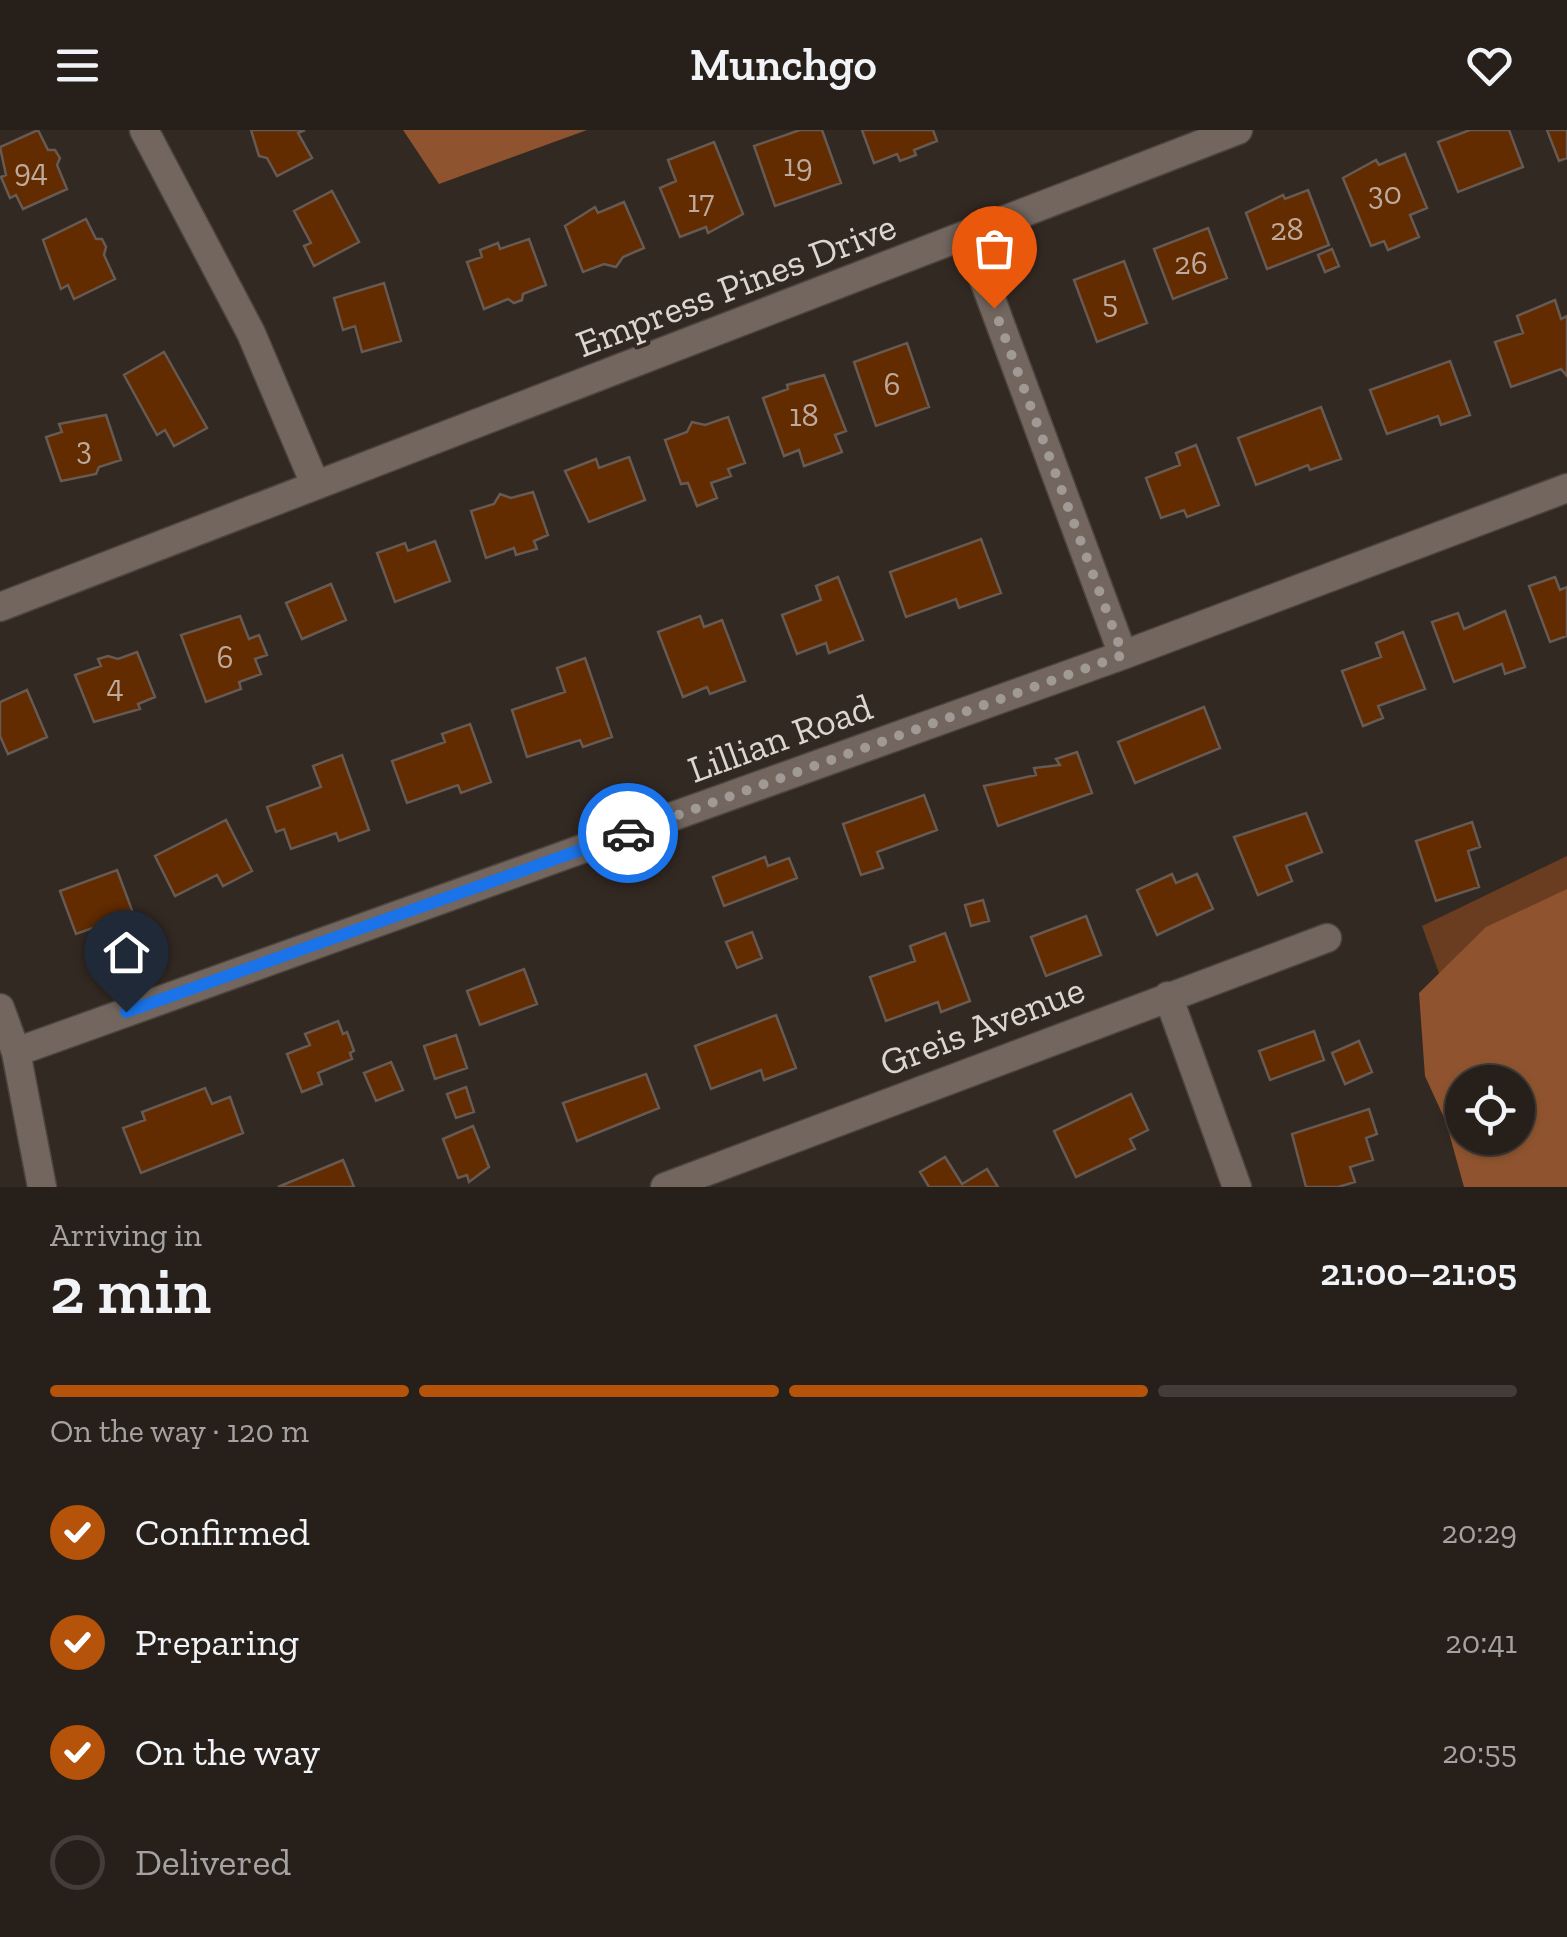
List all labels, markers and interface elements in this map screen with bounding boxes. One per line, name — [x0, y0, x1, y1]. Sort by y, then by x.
icon: menu — [50, 38, 105, 93]
text: Munchgo — [690, 38, 877, 92]
icon: heart — [1462, 38, 1517, 93]
house number: 19 — [783, 146, 813, 184]
house number: 94 — [14, 151, 48, 189]
house number: 30 — [1368, 174, 1402, 212]
house number: 17 — [688, 182, 714, 220]
street label: Empress Pines Drive — [570, 203, 902, 367]
pin — [952, 206, 1037, 309]
house number: 28 — [1270, 210, 1304, 248]
icon: bag — [967, 221, 1022, 276]
house number: 26 — [1174, 244, 1208, 282]
house number: 5 — [1102, 283, 1118, 321]
house number: 6 — [884, 365, 901, 403]
house number: 18 — [789, 396, 819, 434]
house number: 3 — [76, 429, 92, 467]
house number: 6 — [217, 638, 234, 676]
house number: 4 — [106, 667, 124, 705]
street label: Lillian Road — [682, 683, 879, 793]
courier — [578, 783, 678, 883]
icon: car — [601, 806, 656, 861]
pin — [84, 910, 169, 1013]
icon: home — [99, 925, 154, 980]
street label: Greis Avenue — [873, 966, 1091, 1086]
map controls — [1445, 1065, 1535, 1155]
button: locate — [1445, 1065, 1535, 1155]
text: Arriving in — [50, 1216, 202, 1254]
text: 21:00–21:05 — [1320, 1249, 1517, 1295]
text: 2 min — [50, 1252, 211, 1330]
text: On the way · 120 m — [50, 1412, 309, 1450]
icon: check — [50, 1505, 105, 1560]
text: Confirmed — [135, 1509, 310, 1555]
text: 20:29 — [1441, 1513, 1517, 1551]
icon: check — [50, 1615, 105, 1670]
text: Preparing — [135, 1619, 299, 1665]
text: 20:41 — [1445, 1623, 1517, 1661]
icon: check — [50, 1725, 105, 1780]
text: On the way — [135, 1729, 320, 1775]
text: 20:55 — [1442, 1733, 1517, 1771]
text: Delivered — [135, 1839, 291, 1885]

